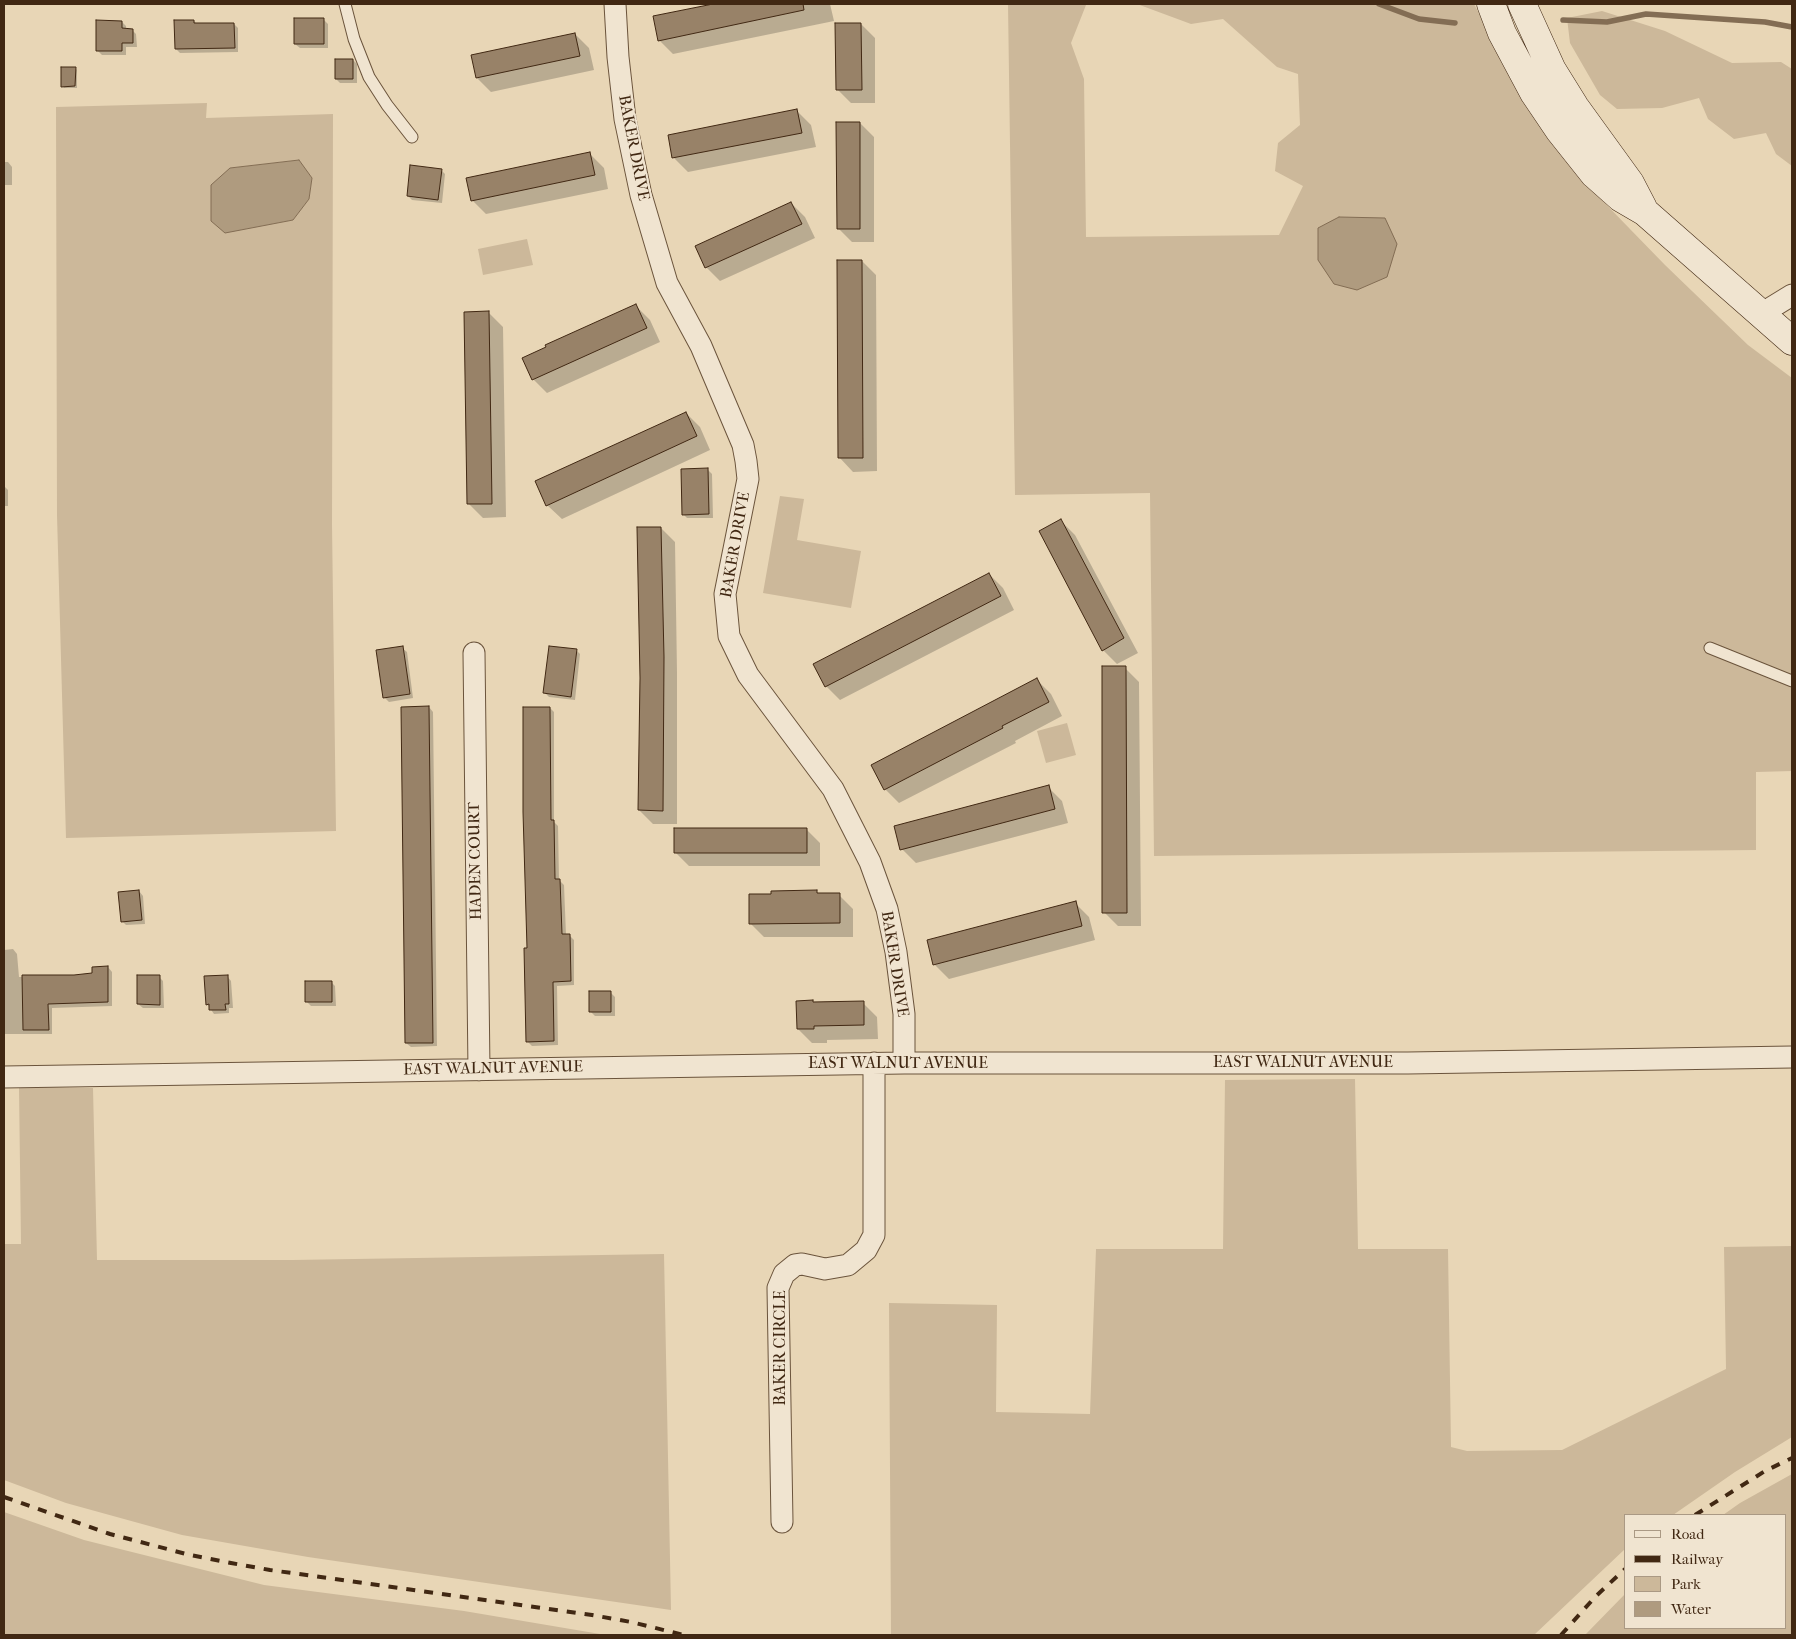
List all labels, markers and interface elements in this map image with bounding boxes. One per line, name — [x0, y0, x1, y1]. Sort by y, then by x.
street label: BAKER DRIVE — [613, 94, 653, 202]
street label: BAKER DRIVE — [717, 490, 755, 600]
street label: HADEN COURT — [465, 802, 487, 920]
street label: BAKER DRIVE — [876, 910, 912, 1018]
street label: EAST WALNUT AVENUE — [1213, 1053, 1393, 1073]
street label: EAST WALNUT AVENUE — [808, 1054, 988, 1074]
street label: EAST WALNUT AVENUE — [403, 1058, 583, 1080]
street label: BAKER CIRCLE — [771, 1290, 791, 1406]
legend — [1624, 1514, 1786, 1629]
text: Road — [1671, 1525, 1704, 1543]
text: Railway — [1671, 1550, 1723, 1568]
text: Park — [1671, 1575, 1701, 1593]
text: Water — [1671, 1600, 1711, 1618]

